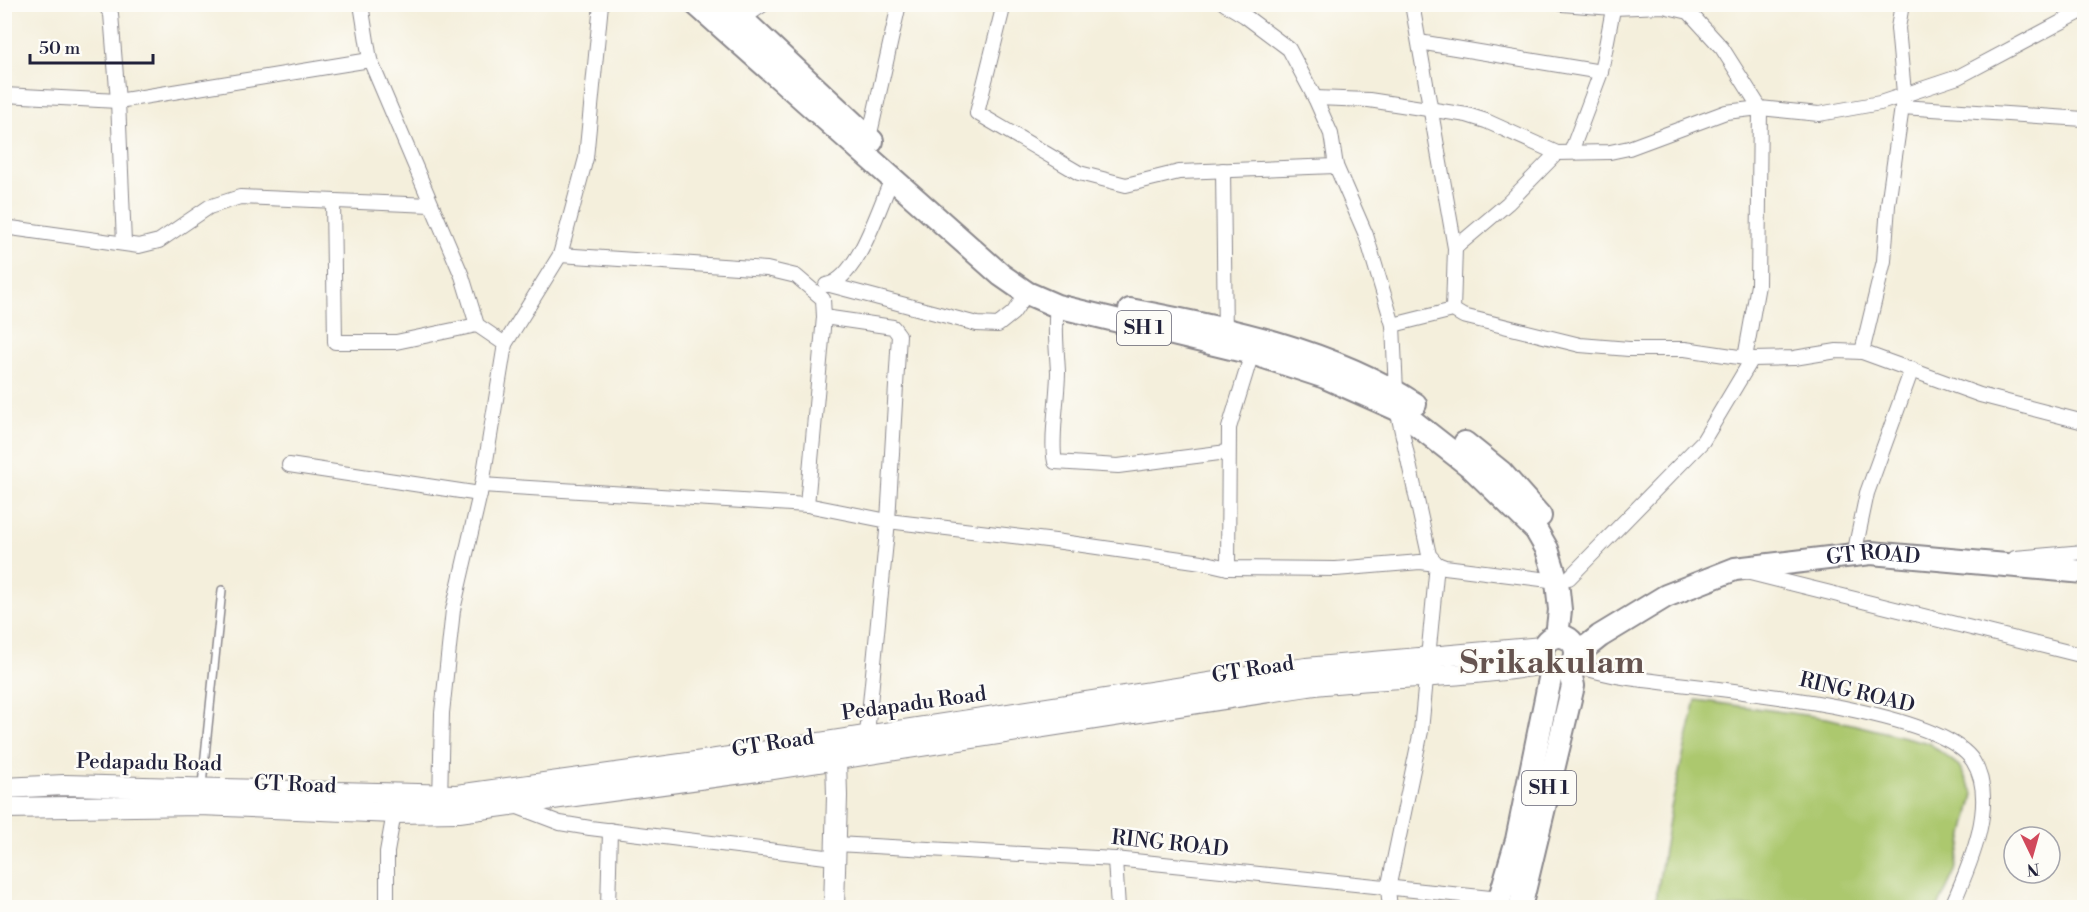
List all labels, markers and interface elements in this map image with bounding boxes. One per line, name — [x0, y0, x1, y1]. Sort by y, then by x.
scale bar — [30, 27, 153, 65]
text: 50 m — [39, 37, 81, 60]
road number: SH 1 — [1117, 311, 1171, 345]
street label: GT ROAD — [1825, 540, 1921, 571]
district label: Srikakulam — [1460, 643, 1645, 684]
street label: GT Road — [1210, 651, 1296, 689]
street label: RING ROAD — [1797, 667, 1917, 719]
street label: Pedapadu Road — [840, 681, 988, 727]
street label: GT Road — [730, 725, 816, 763]
street label: Pedapadu Road — [76, 749, 222, 777]
street label: GT Road — [253, 771, 337, 799]
road number: SH 1 — [1522, 771, 1576, 805]
street label: RING ROAD — [1110, 825, 1230, 863]
north arrow — [2002, 825, 2062, 885]
text: N — [2026, 858, 2040, 879]

